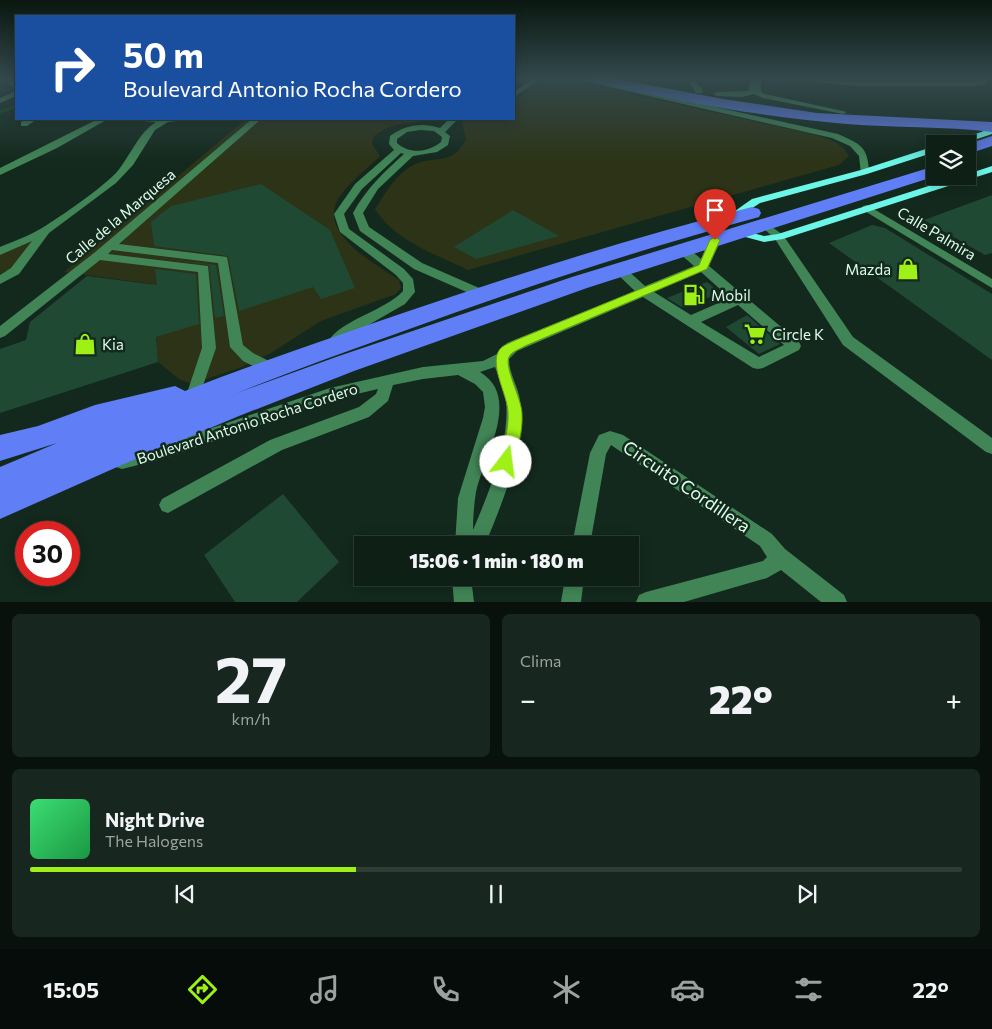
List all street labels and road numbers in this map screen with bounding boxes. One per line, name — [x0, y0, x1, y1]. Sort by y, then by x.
street label: Calle de la Marquesa — [61, 165, 179, 267]
street label: Calle Palmira — [895, 203, 979, 263]
street label: Boulevard Antonio Rocha Cordero — [134, 379, 360, 467]
street label: Circuito Cordillera — [619, 435, 755, 537]

